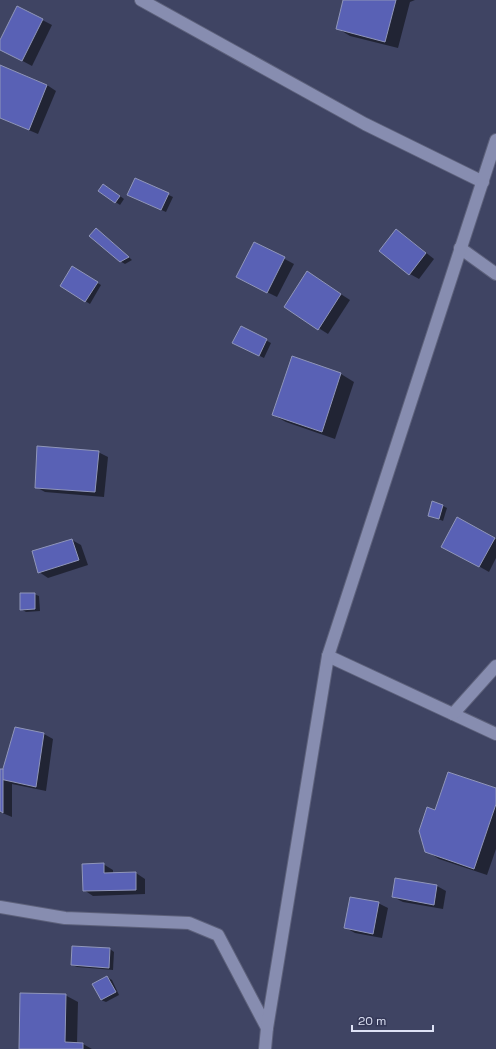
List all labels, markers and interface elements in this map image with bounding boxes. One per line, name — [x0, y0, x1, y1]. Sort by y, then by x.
scale bar — [352, 1007, 433, 1033]
text: 20 m — [358, 1013, 386, 1029]

